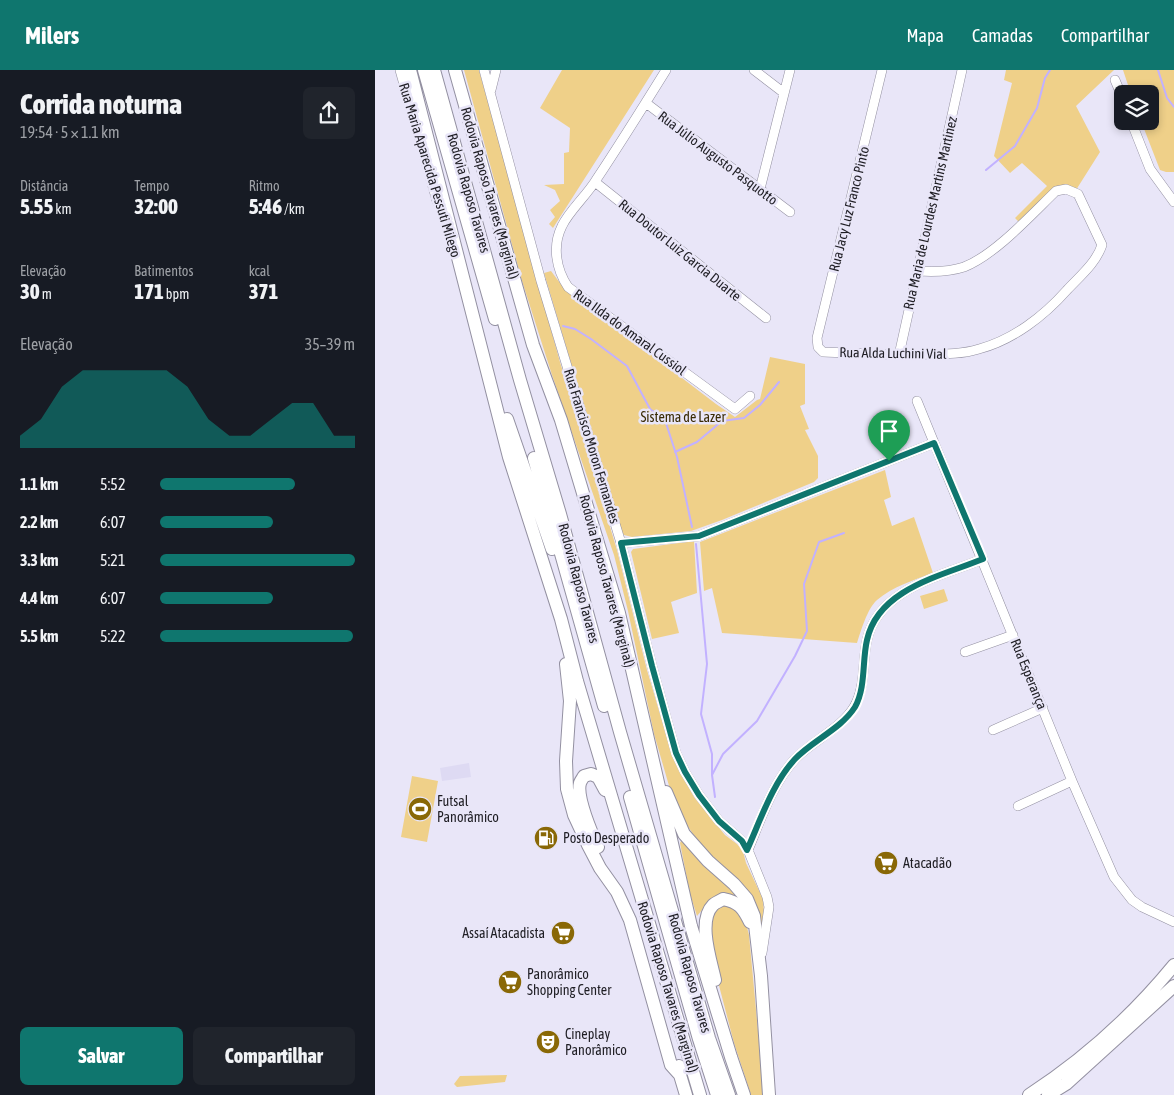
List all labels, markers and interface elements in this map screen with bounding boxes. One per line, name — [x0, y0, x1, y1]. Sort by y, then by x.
text: Milers — [25, 22, 79, 49]
text: Mapa — [907, 25, 944, 46]
text: Camadas — [972, 25, 1033, 46]
text: Compartilhar — [1061, 25, 1149, 46]
street label: Rua Maria Aparecida Pessuti Milego — [396, 81, 464, 259]
map controls — [1114, 85, 1159, 130]
button: layers — [1114, 85, 1159, 130]
button: share — [303, 87, 355, 139]
text: Corrida noturna — [20, 88, 182, 120]
street label: Rodovia Raposo Tavares (Marginal) — [458, 105, 522, 281]
street label: Rua Júlio Augusto Pasquotto — [655, 108, 781, 208]
street label: Rua Maria de Lourdes Martins Martinez — [900, 115, 960, 311]
text: 19:54 · 5 × 1.1 km — [20, 123, 120, 141]
street label: Rodovia Raposo Tavares — [444, 131, 494, 255]
street label: Rua Jacy Luz Franco Pinto — [826, 145, 872, 273]
text: Distância — [20, 178, 68, 194]
text: Tempo — [134, 178, 169, 194]
text: Ritmo — [249, 178, 280, 194]
text: 5.55 — [20, 194, 53, 218]
text: 32:00 — [134, 194, 178, 218]
text: 5:46 — [249, 194, 282, 218]
street label: Rua Doutor Luiz Garcia Duarte — [616, 196, 744, 304]
text: km — [53, 201, 72, 217]
text: /km — [282, 201, 305, 217]
text: Elevação — [20, 263, 66, 279]
text: Batimentos — [134, 263, 193, 279]
text: kcal — [249, 263, 270, 279]
text: 30 — [20, 279, 40, 303]
text: 171 — [134, 279, 164, 303]
text: 371 — [249, 279, 278, 303]
text: m — [40, 286, 52, 302]
text: bpm — [164, 286, 189, 302]
street label: Rua Ilda do Amaral Cussiol — [571, 286, 690, 378]
text: Elevação — [20, 335, 73, 353]
text: 35–39 m — [305, 335, 355, 353]
street label: Rua Alda Luchini Vial — [839, 344, 947, 362]
street label: Rua Francisco Moron Fernandes — [561, 367, 623, 525]
park label: Sistema de Lazer — [640, 409, 726, 425]
pin — [868, 410, 910, 461]
icon: arrive — [875, 417, 903, 445]
text: 1.1 km — [20, 475, 59, 493]
text: 5:52 — [100, 475, 125, 493]
street label: Rodovia Raposo Tavares (Marginal) — [576, 493, 638, 669]
text: 2.2 km — [20, 513, 59, 531]
text: 6:07 — [100, 513, 126, 531]
street label: Rodovia Raposo Tavares — [555, 521, 603, 645]
text: 3.3 km — [20, 551, 59, 569]
text: 5:21 — [100, 551, 125, 569]
text: 4.4 km — [20, 589, 59, 607]
text: 6:07 — [100, 589, 126, 607]
text: 5.5 km — [20, 627, 59, 645]
text: 5:22 — [100, 627, 125, 645]
street label: Rua Esperança — [1008, 636, 1050, 712]
place label: Futsal Panorâmico — [437, 793, 499, 825]
sports icon: Futsal Panorâmico — [407, 796, 433, 822]
fuel station icon: Posto Desperado — [533, 825, 559, 851]
place label: Posto Desperado — [563, 830, 649, 846]
supermarket icon: Atacadão — [873, 850, 899, 876]
place label: Atacadão — [903, 855, 952, 871]
street label: Rodovia Raposo Tavares (Marginal) — [634, 900, 702, 1074]
street label: Rodovia Raposo Tavares — [665, 911, 715, 1035]
supermarket icon: Assaí Atacadista — [550, 920, 576, 946]
place label: Assaí Atacadista — [462, 925, 545, 941]
place label: Panorâmico Shopping Center — [527, 966, 612, 998]
supermarket icon: Panorâmico Shopping Center — [497, 969, 523, 995]
place label: Cineplay Panorâmico — [565, 1026, 627, 1058]
button: Salvar — [20, 1027, 183, 1085]
button: Compartilhar — [193, 1027, 355, 1085]
theatre icon: Cineplay Panorâmico — [535, 1029, 561, 1055]

